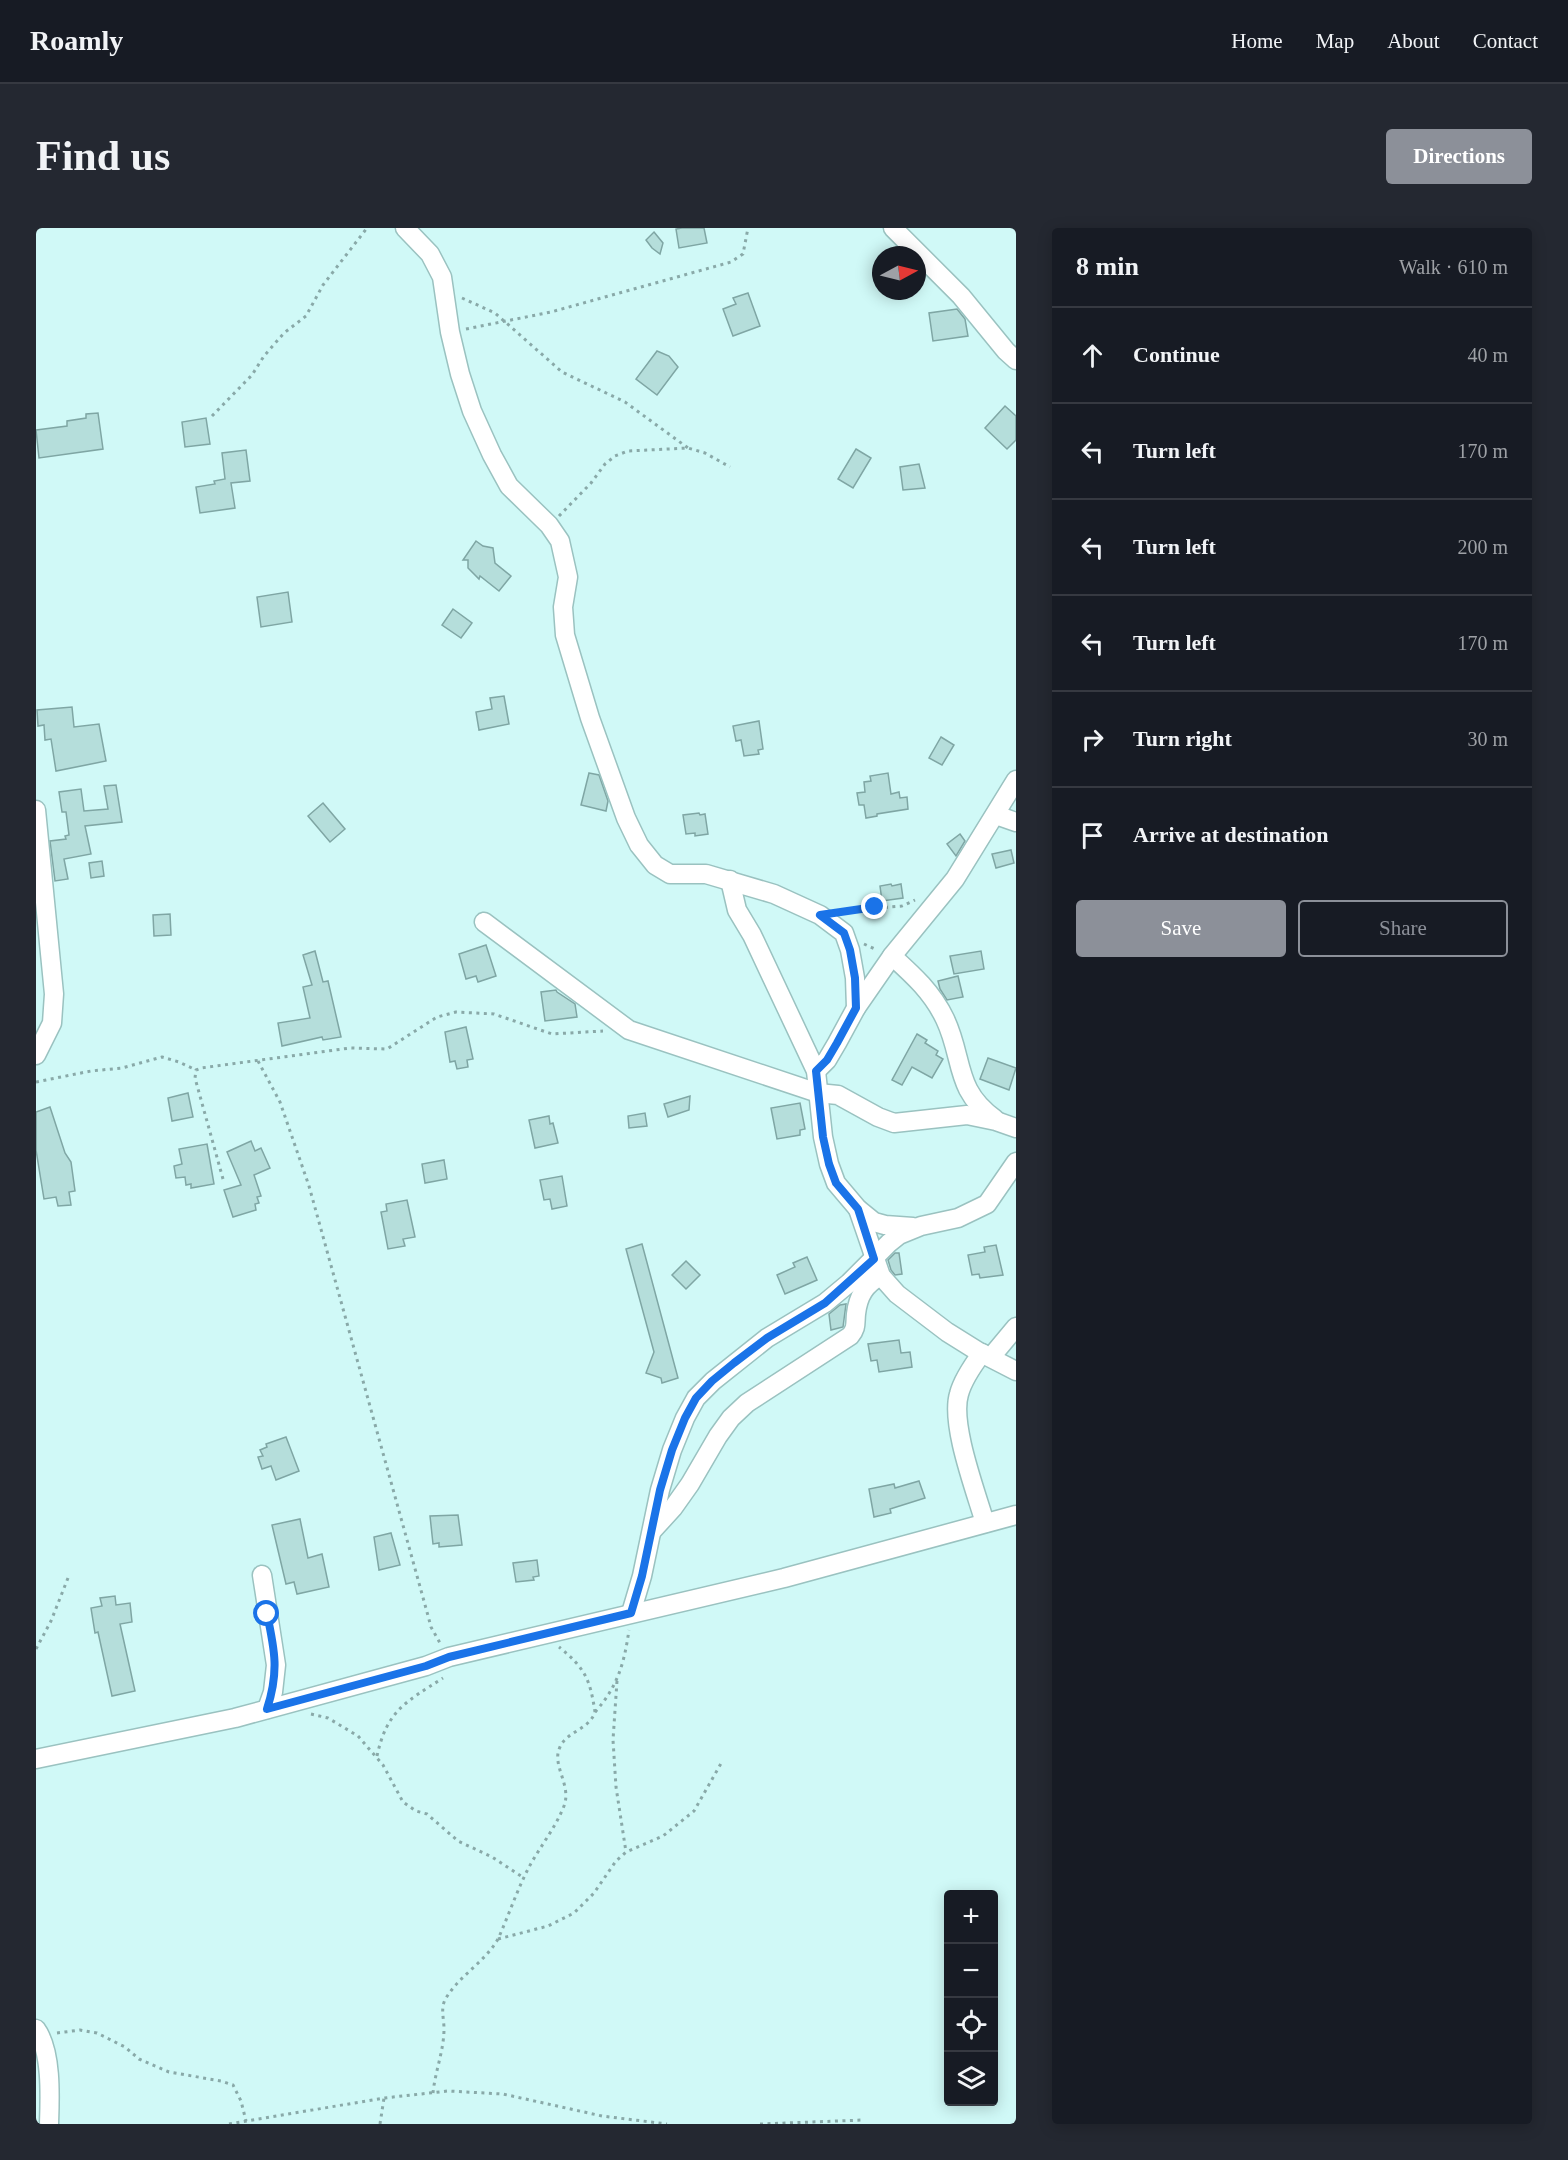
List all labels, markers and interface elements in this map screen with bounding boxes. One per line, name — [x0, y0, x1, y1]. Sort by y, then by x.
text: Roamly — [30, 25, 123, 56]
text: Home — [1231, 29, 1283, 53]
text: Map — [1316, 29, 1354, 53]
text: About — [1387, 29, 1440, 53]
text: Contact — [1473, 29, 1538, 53]
button: Directions — [1386, 129, 1532, 184]
text: Find us — [36, 133, 170, 179]
north arrow — [872, 246, 926, 300]
text: 8 min — [1076, 252, 1139, 281]
text: Walk · 610 m — [1399, 256, 1508, 278]
icon: ahead — [1076, 339, 1109, 372]
text: Continue — [1133, 342, 1220, 367]
text: 40 m — [1467, 344, 1508, 366]
icon: left — [1076, 435, 1109, 468]
text: Turn left — [1133, 438, 1216, 463]
text: 170 m — [1457, 440, 1508, 462]
icon: left — [1076, 531, 1109, 564]
text: Turn left — [1133, 534, 1216, 559]
text: 200 m — [1457, 536, 1508, 558]
icon: left — [1076, 627, 1109, 660]
text: Turn left — [1133, 630, 1216, 655]
text: 170 m — [1457, 632, 1508, 654]
icon: right — [1076, 723, 1109, 756]
text: Turn right — [1133, 726, 1232, 751]
text: 30 m — [1467, 728, 1508, 750]
icon: arrive — [1076, 819, 1109, 852]
text: Arrive at destination — [1133, 822, 1329, 847]
route end — [861, 893, 887, 919]
button: Save — [1076, 900, 1286, 957]
button: Share — [1298, 900, 1508, 957]
route start — [253, 1600, 279, 1626]
map controls — [944, 1890, 998, 2106]
button: + — [944, 1890, 998, 1944]
button: − — [944, 1944, 998, 1998]
button: locate — [944, 1998, 998, 2052]
button: layers — [944, 2052, 998, 2106]

